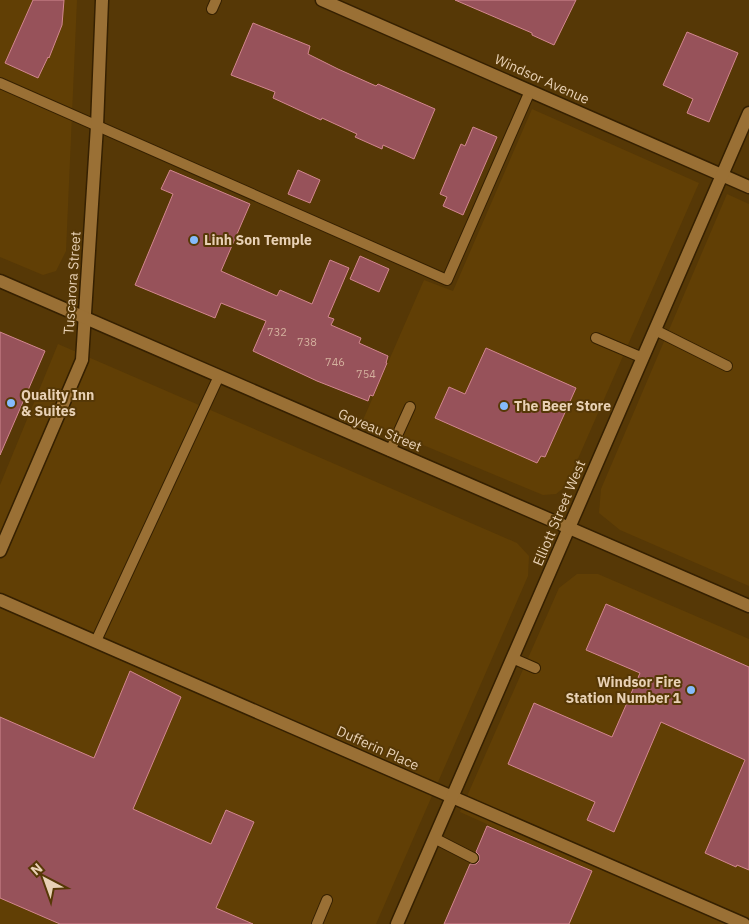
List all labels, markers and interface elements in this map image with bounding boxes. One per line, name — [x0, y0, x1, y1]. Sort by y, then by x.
street label: Windsor Avenue — [492, 50, 592, 108]
street label: Tuscarora Street — [59, 231, 85, 335]
place label: Linh Son Temple — [204, 231, 312, 249]
marker: Linh Son Temple — [188, 234, 200, 246]
house number: 732 — [267, 325, 287, 339]
house number: 738 — [297, 335, 317, 349]
house number: 746 — [325, 355, 345, 369]
house number: 754 — [356, 367, 376, 381]
place label: Quality Inn & Suites — [21, 386, 94, 420]
marker: Quality Inn & Suites — [5, 397, 17, 409]
place label: The Beer Store — [514, 397, 611, 415]
marker: The Beer Store — [498, 400, 510, 412]
street label: Goyeau Street — [335, 404, 425, 456]
street label: Elliott Street West — [529, 457, 589, 569]
place label: Windsor Fire Station Number 1 — [565, 673, 682, 707]
marker: Windsor Fire Station Number 1 — [685, 684, 697, 696]
street label: Dufferin Place — [334, 722, 422, 774]
north arrow — [20, 854, 70, 904]
text: N — [27, 859, 46, 879]

